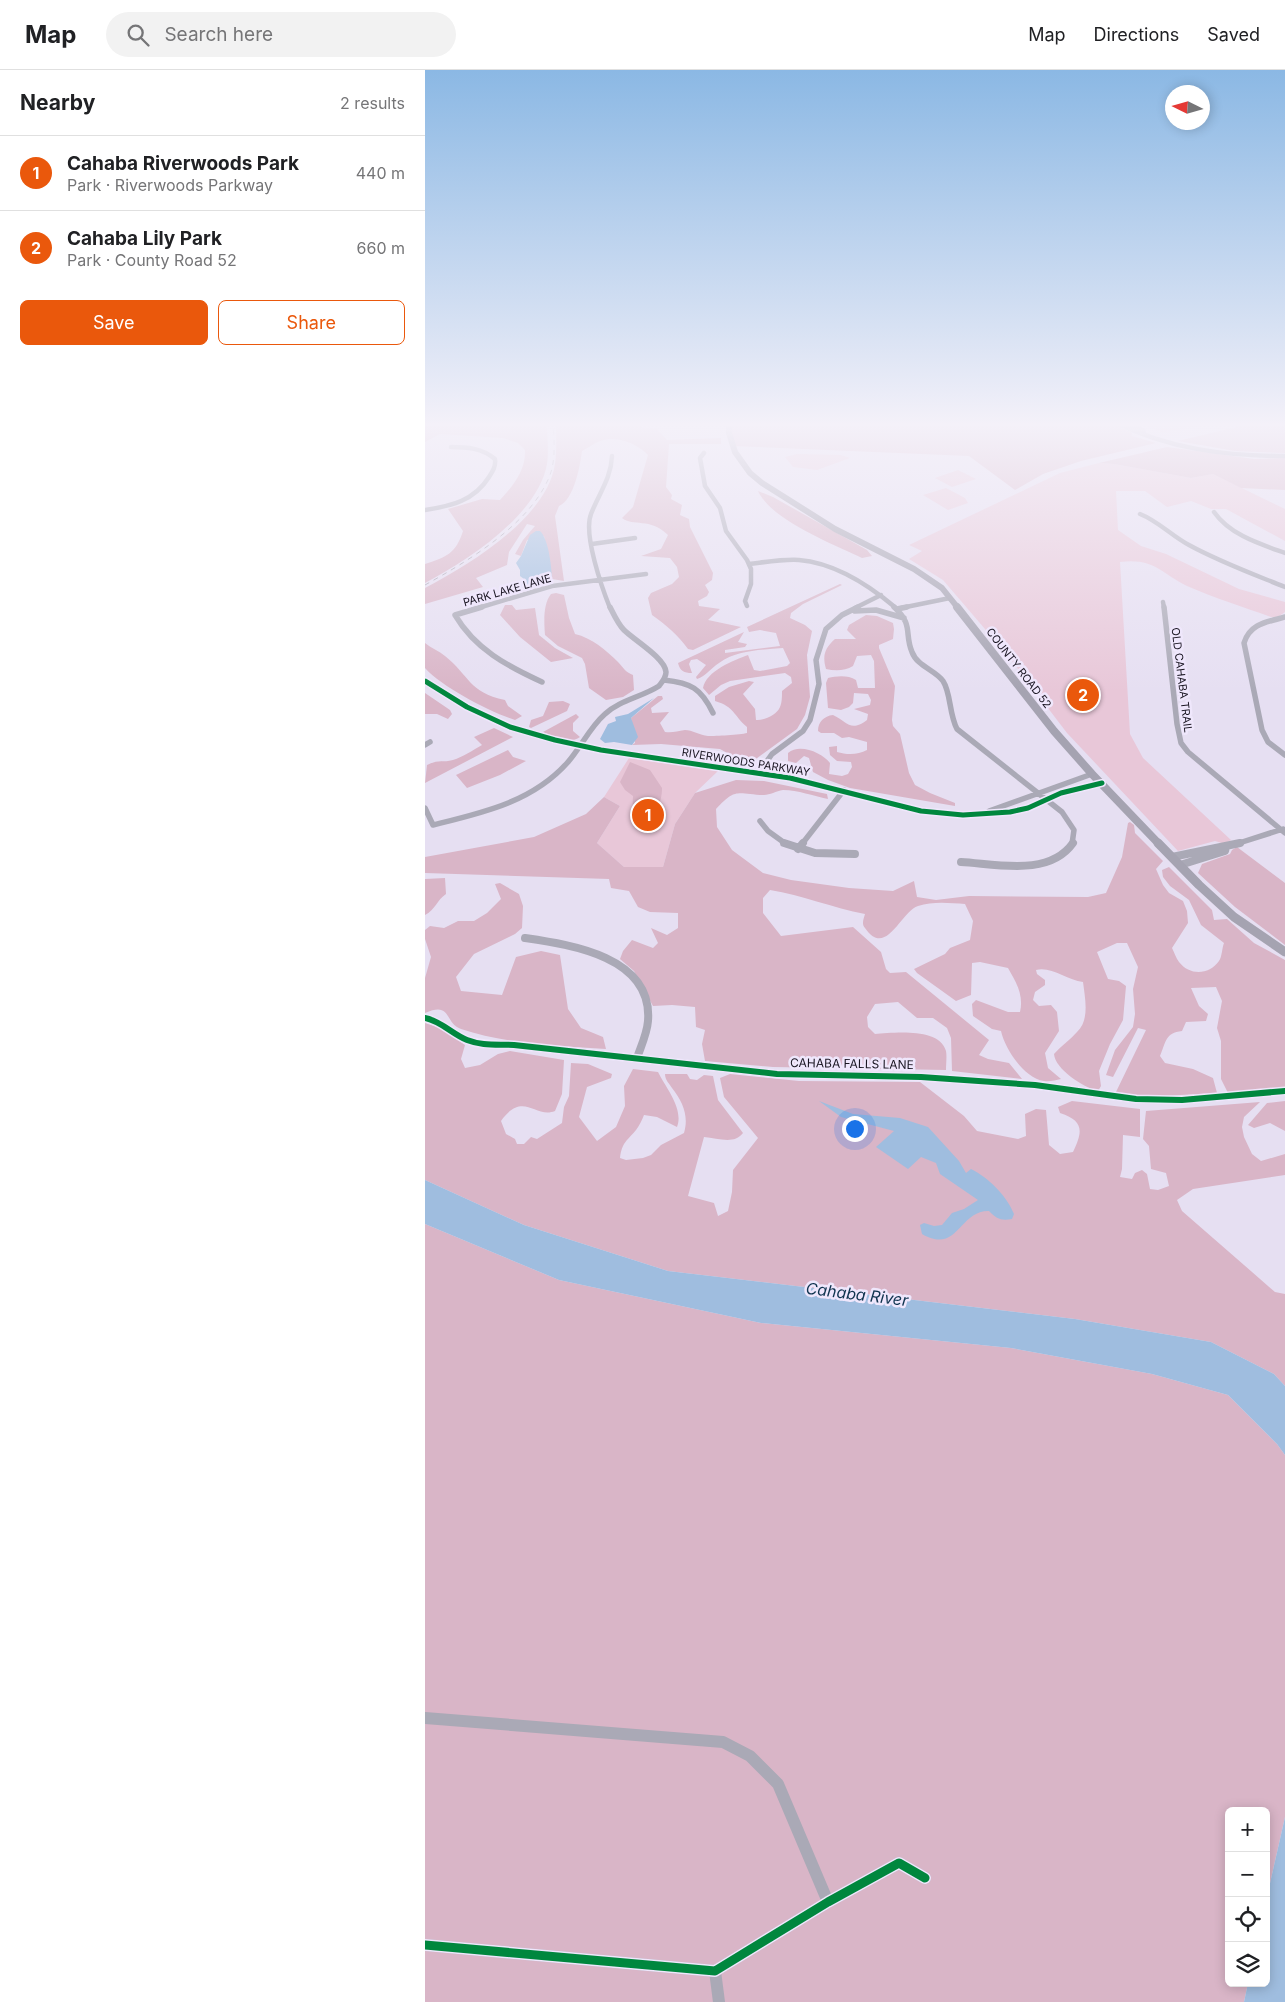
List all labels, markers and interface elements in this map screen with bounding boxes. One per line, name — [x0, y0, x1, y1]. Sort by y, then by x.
search box — [106, 12, 456, 57]
text: Map — [25, 20, 76, 49]
icon: search — [124, 21, 152, 49]
text: Search here — [164, 23, 273, 46]
text: Map — [1028, 24, 1066, 45]
text: Directions — [1094, 24, 1179, 45]
text: Saved — [1207, 24, 1260, 45]
north arrow — [1165, 85, 1210, 130]
text: Nearby — [20, 90, 95, 115]
text: 2 results — [340, 93, 405, 113]
text: Cahaba Riverwoods Park — [67, 152, 299, 175]
text: 1 — [33, 163, 39, 183]
text: 440 m — [356, 163, 405, 183]
text: Park · Riverwoods Parkway — [67, 175, 273, 195]
text: Cahaba Lily Park — [67, 227, 222, 250]
text: 2 — [31, 238, 41, 258]
text: 660 m — [357, 238, 405, 258]
text: Park · County Road 52 — [67, 250, 237, 270]
button: Save — [20, 300, 208, 345]
button: Share — [218, 300, 405, 345]
street label: PARK LAKE LANE — [461, 571, 553, 609]
street label: COUNTY ROAD 52 — [983, 625, 1055, 711]
street label: OLD CAHABA TRAIL — [1169, 627, 1195, 733]
pin: 2 — [1067, 676, 1099, 714]
street label: RIVERWOODS PARKWAY — [681, 745, 812, 779]
pin: 1 — [632, 796, 664, 834]
street label: CAHABA FALLS LANE — [790, 1055, 914, 1072]
your location — [842, 1116, 868, 1142]
water label: Cahaba River — [805, 1278, 910, 1310]
map controls — [1225, 1807, 1270, 1987]
button: + — [1225, 1807, 1270, 1852]
button: − — [1225, 1852, 1270, 1897]
button: locate — [1225, 1897, 1270, 1942]
button: layers — [1225, 1942, 1270, 1987]

